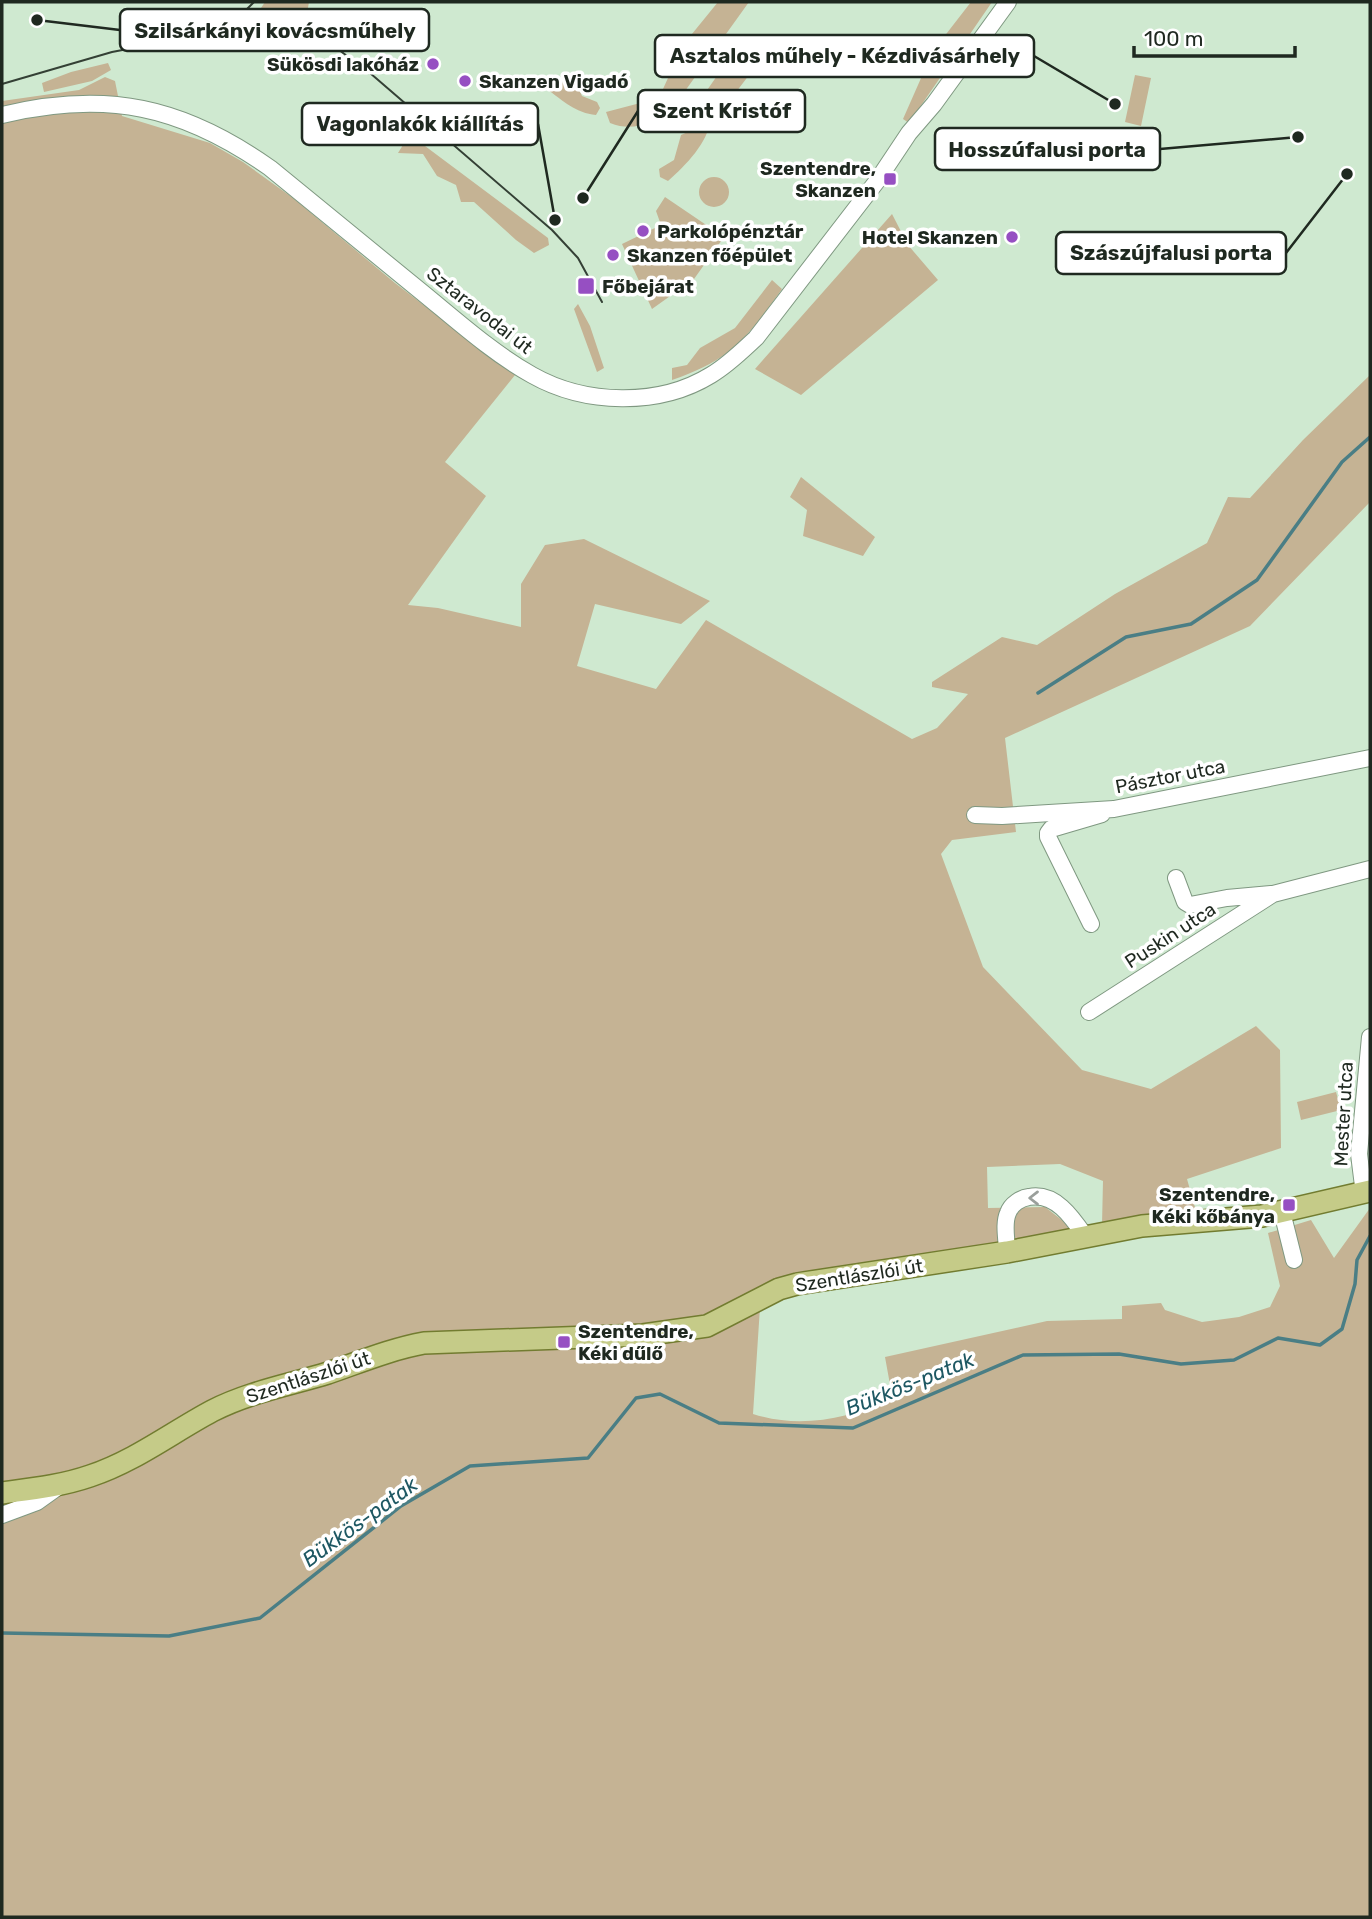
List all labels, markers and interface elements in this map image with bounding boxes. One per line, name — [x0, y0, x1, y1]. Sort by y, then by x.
callout: Szilsárkányi kovácsműhely — [120, 9, 429, 51]
scale bar — [1134, 14, 1295, 58]
text: Szilsárkányi kovácsműhely — [134, 18, 416, 43]
text: 100 m — [1144, 26, 1203, 51]
callout: Asztalos műhely - Kézdivásárhely — [655, 35, 1034, 77]
text: Asztalos műhely - Kézdivásárhely — [670, 43, 1021, 68]
place label: Sükösdi lakóház — [267, 53, 419, 76]
marker: Sükösdi lakóház — [425, 56, 441, 72]
place label: Skanzen Vigadó — [479, 70, 629, 93]
marker: Skanzen Vigadó — [457, 73, 473, 89]
callout: Szent Kristóf — [638, 90, 805, 132]
text: Szent Kristóf — [653, 98, 792, 123]
callout: Vagonlakók kiállítás — [302, 103, 538, 145]
text: Vagonlakók kiállítás — [316, 111, 524, 136]
callout: Hosszúfalusi porta — [935, 128, 1160, 170]
text: Hosszúfalusi porta — [948, 137, 1146, 162]
place label: Szentendre, Skanzen — [760, 157, 876, 202]
marker: Szentendre, Skanzen — [882, 171, 898, 187]
place label: Parkolópénztár — [657, 220, 804, 243]
marker: Parkolópénztár — [635, 223, 651, 239]
place label: Hotel Skanzen — [862, 226, 998, 249]
marker: Hotel Skanzen — [1004, 229, 1020, 245]
callout: Szászújfalusi porta — [1056, 232, 1286, 274]
text: Szászújfalusi porta — [1070, 240, 1272, 265]
place label: Skanzen főépület — [627, 244, 793, 267]
marker: Skanzen főépület — [605, 247, 621, 263]
street label: Sztaravodai út — [422, 262, 538, 359]
place label: Főbejárat — [602, 275, 694, 298]
marker: Főbejárat — [576, 276, 596, 296]
street label: Pásztor utca — [1113, 755, 1227, 798]
street label: Puskin utca — [1121, 898, 1220, 973]
street label: Mester utca — [1329, 1061, 1358, 1167]
place label: Szentendre, Kéki kőbánya — [1152, 1183, 1275, 1228]
one-way arrow — [1028, 1190, 1039, 1206]
marker: Szentendre, Kéki kőbánya — [1281, 1197, 1297, 1213]
street label: Szentlászlói út — [794, 1254, 925, 1297]
place label: Szentendre, Kéki dűlő — [578, 1320, 694, 1365]
marker: Szentendre, Kéki dűlő — [556, 1334, 572, 1350]
street label: Szentlászlói út — [243, 1346, 374, 1408]
water label: Bükkös-patak — [842, 1346, 979, 1421]
water label: Bükkös-patak — [297, 1471, 423, 1572]

